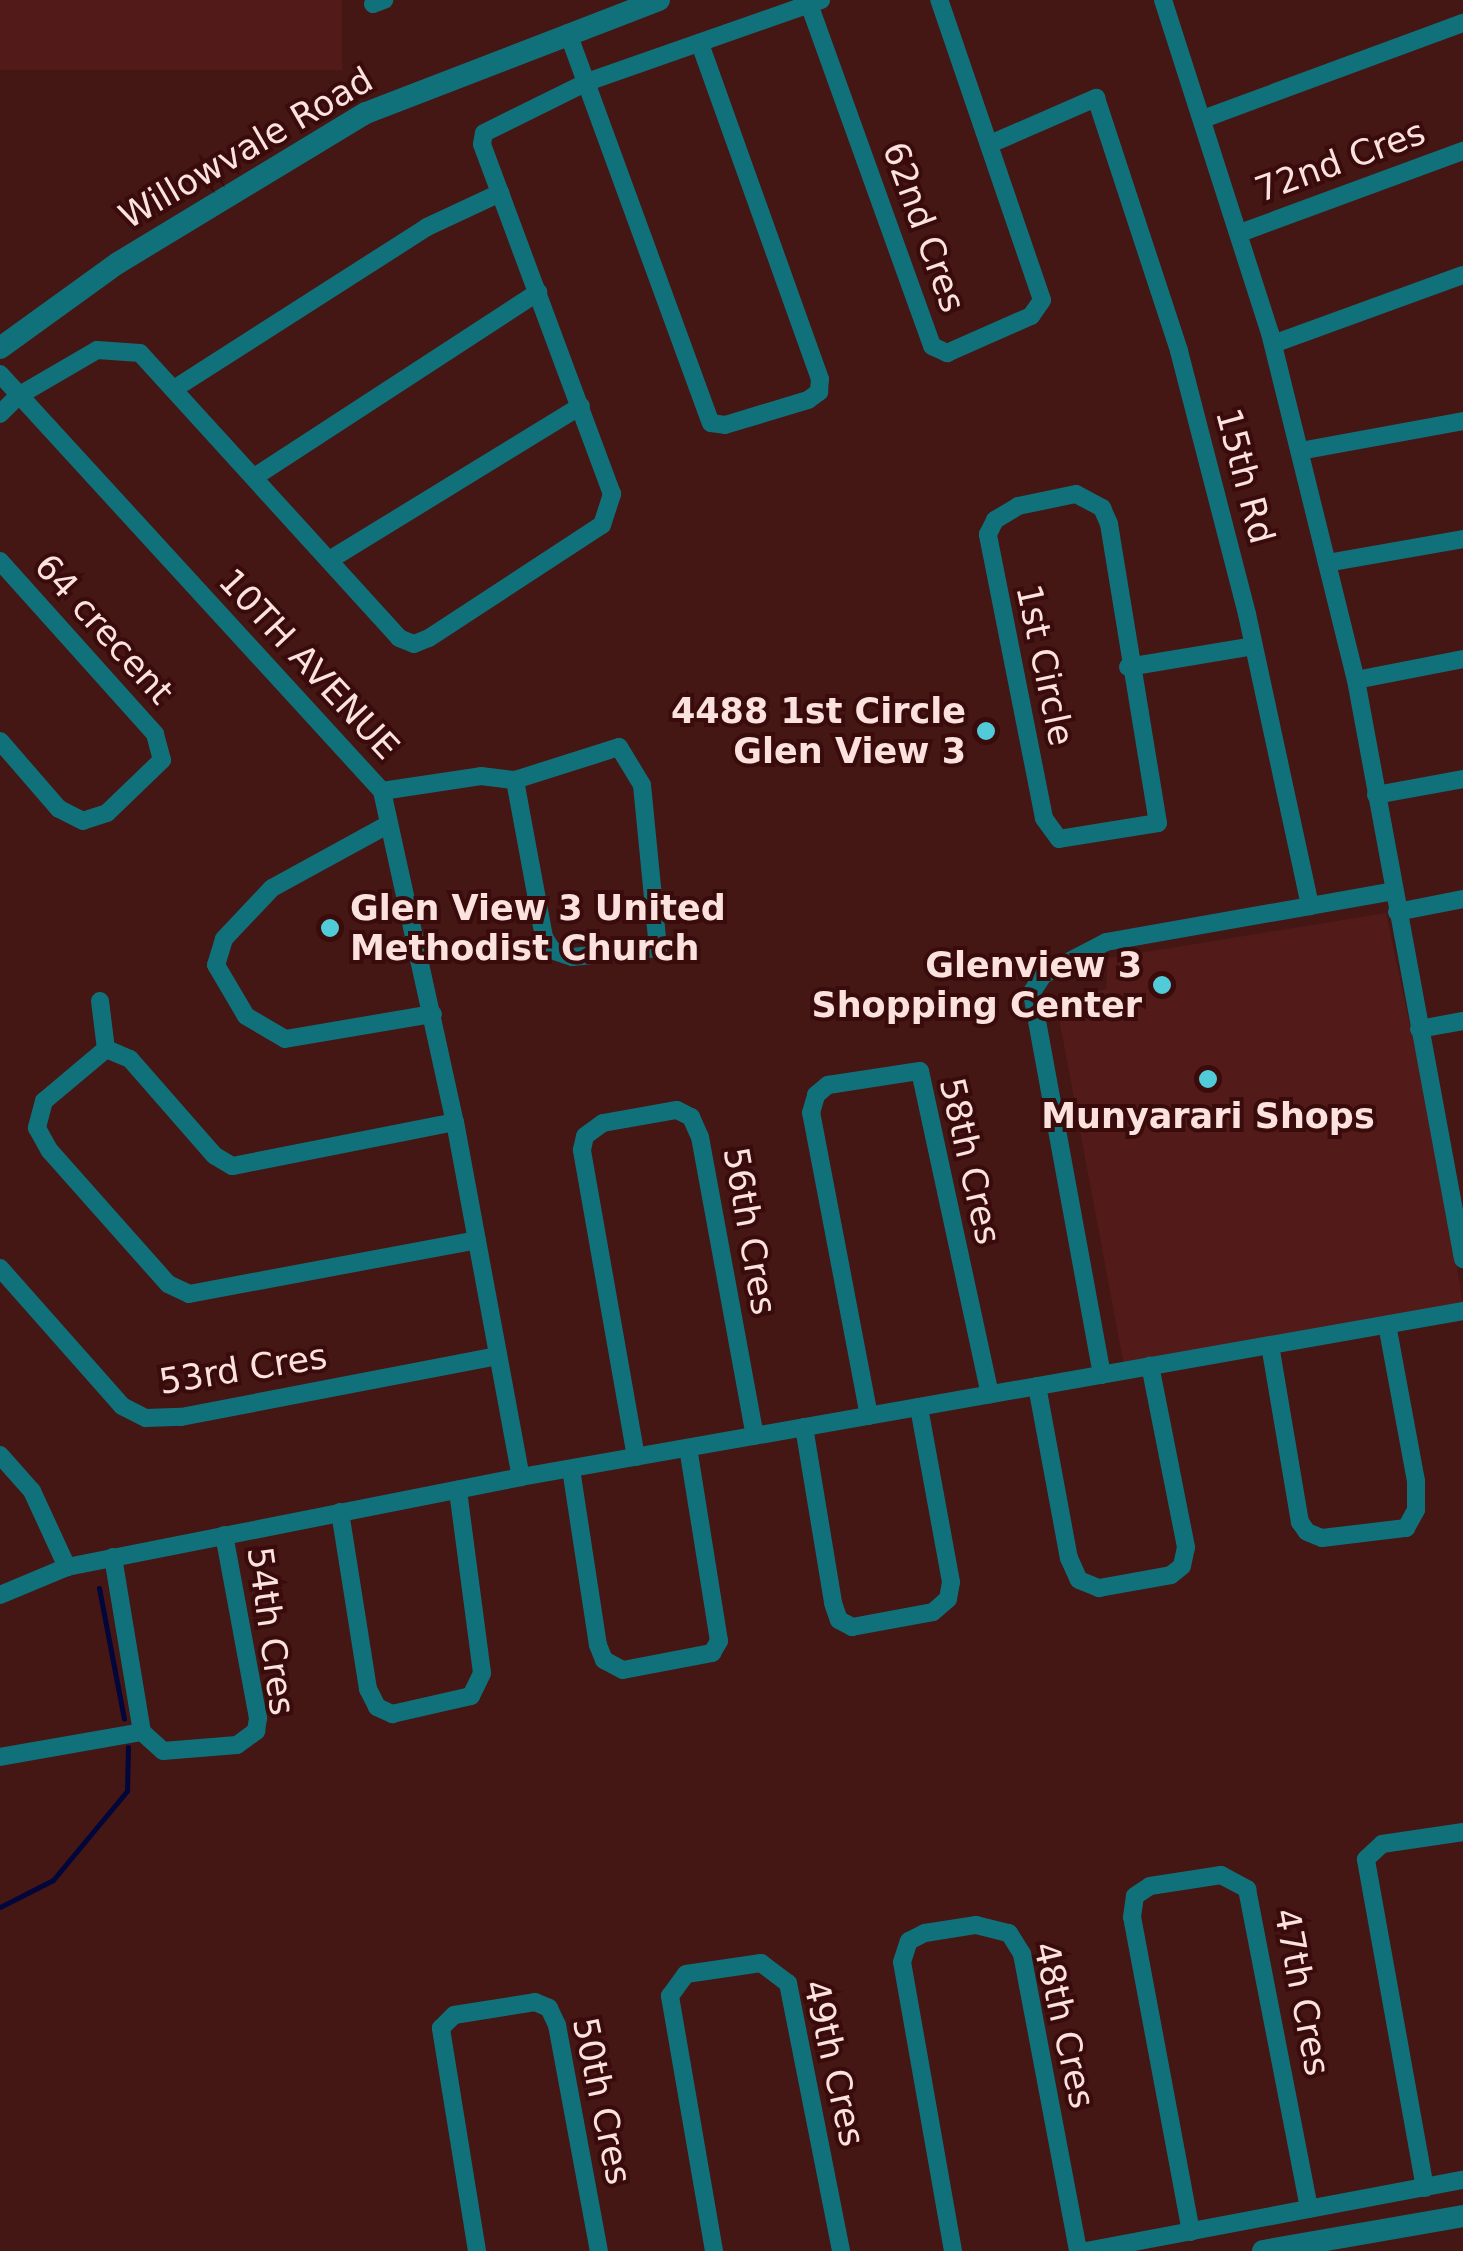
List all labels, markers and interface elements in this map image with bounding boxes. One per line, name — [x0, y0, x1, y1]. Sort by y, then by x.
street label: Willowvale Road — [112, 58, 380, 238]
street label: 72nd Cres — [1249, 111, 1431, 211]
street label: 62nd Cres — [874, 136, 974, 318]
street label: 15th Rd — [1207, 404, 1283, 548]
street label: 64 crecent — [26, 546, 182, 712]
street label: 10TH AVENUE — [210, 560, 408, 768]
street label: 1st Circle — [1007, 581, 1083, 749]
place label: 4488 1st Circle Glen View 3 — [671, 690, 966, 772]
marker: 4488 1st Circle Glen View 3 — [975, 720, 997, 742]
place label: Glen View 3 United Methodist Church — [350, 887, 726, 969]
marker: Glen View 3 United Methodist Church — [319, 917, 341, 939]
place label: Glenview 3 Shopping Center — [811, 944, 1142, 1026]
marker: Glenview 3 Shopping Center — [1151, 974, 1173, 996]
marker: Munyarari Shops — [1197, 1068, 1219, 1090]
street label: 58th Cres — [930, 1074, 1010, 1248]
place label: Munyarari Shops — [1041, 1095, 1375, 1137]
street label: 56th Cres — [715, 1144, 785, 1318]
street label: 53rd Cres — [156, 1335, 330, 1403]
street label: 54th Cres — [238, 1544, 304, 1718]
street label: 47th Cres — [1265, 1905, 1339, 2079]
street label: 48th Cres — [1024, 1938, 1104, 2112]
street label: 49th Cres — [794, 1976, 874, 2150]
street label: 50th Cres — [564, 2014, 640, 2188]

